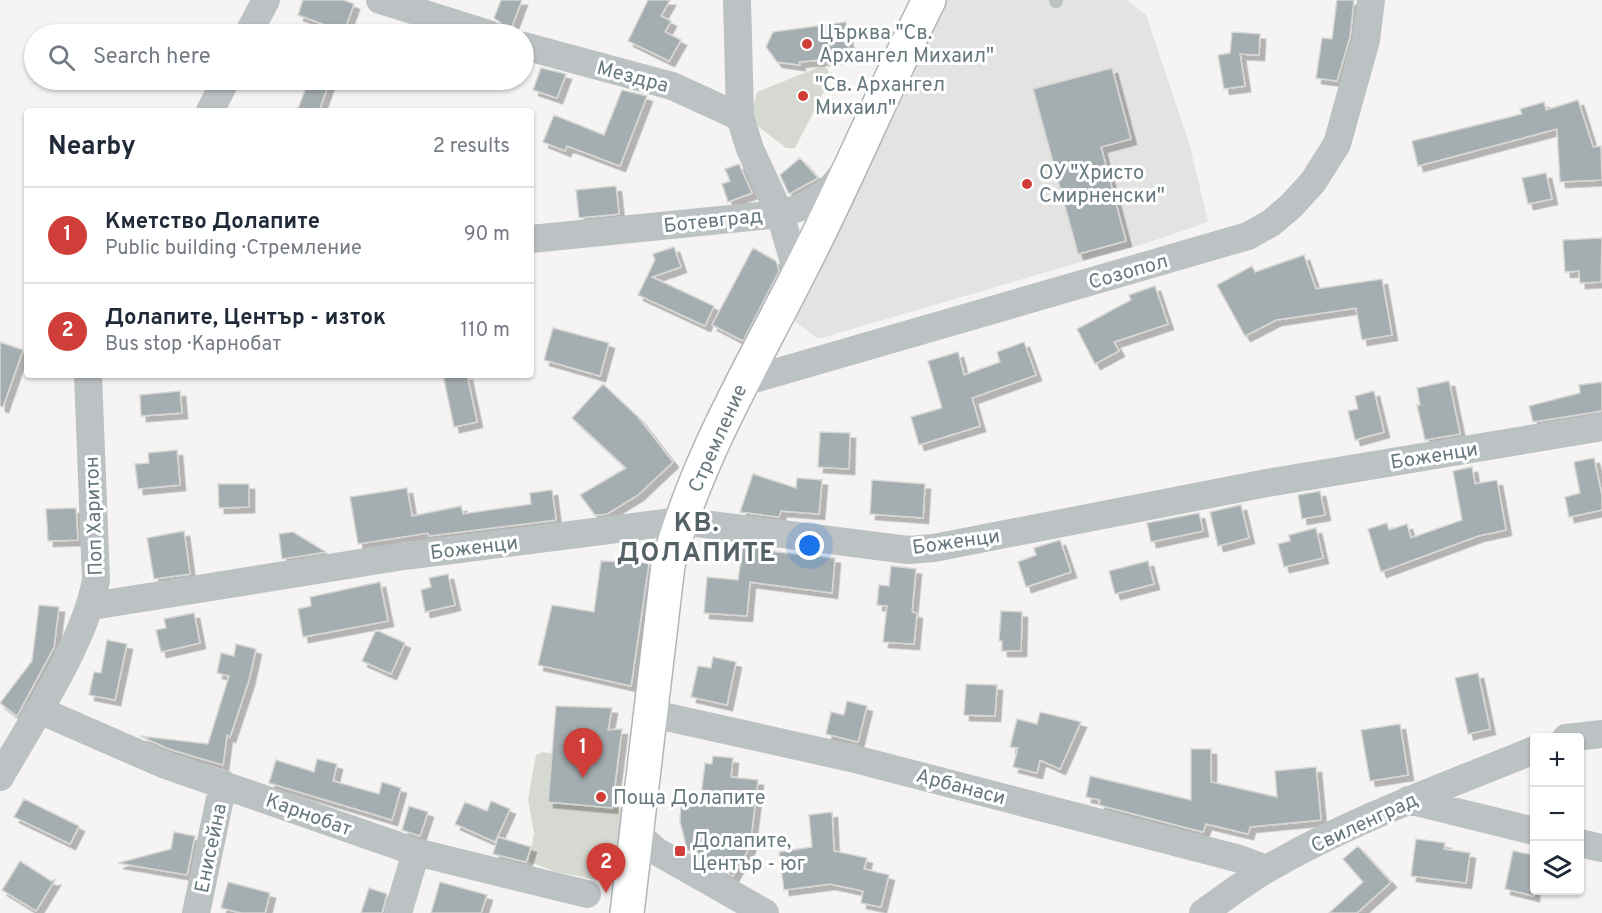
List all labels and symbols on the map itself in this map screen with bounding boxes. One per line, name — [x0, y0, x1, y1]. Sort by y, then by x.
place label: Църква "Св. Архангел Михаил" — [819, 21, 994, 70]
marker: Църква "Св. Архангел Михаил" — [800, 37, 814, 51]
street label: Мездра — [594, 56, 671, 100]
place label: "Св. Архангел Михаил" — [815, 73, 945, 122]
marker: "Св. Архангел Михаил" — [796, 89, 810, 103]
place label: ОУ "Христо Смирненски" — [1039, 161, 1165, 210]
marker: ОУ "Христо Смирненски" — [1020, 177, 1034, 191]
street label: Ботевград — [662, 204, 764, 240]
street label: Созопол — [1086, 249, 1171, 297]
street label: Стремление — [683, 381, 754, 497]
street label: Боженци — [1389, 437, 1480, 477]
street label: Поп Харитон — [80, 456, 110, 576]
district label: КВ. ДОЛАПИТЕ — [617, 508, 777, 571]
street label: Боженци — [911, 524, 1002, 562]
street label: Боженци — [429, 531, 520, 567]
your location — [795, 531, 824, 560]
pin: 1 — [564, 728, 602, 778]
street label: Арбанаси — [913, 764, 1008, 812]
place label: Поща Долапите — [613, 786, 765, 812]
street label: Карнобат — [262, 788, 355, 843]
street label: Свиленград — [1307, 788, 1423, 860]
marker: Поща Долапите — [594, 790, 608, 804]
street label: Енисейна — [190, 801, 234, 896]
place label: Долапите, Център - юг — [692, 829, 805, 878]
pin: 2 — [586, 844, 626, 893]
marker: Долапите, Център - юг — [673, 844, 687, 858]

